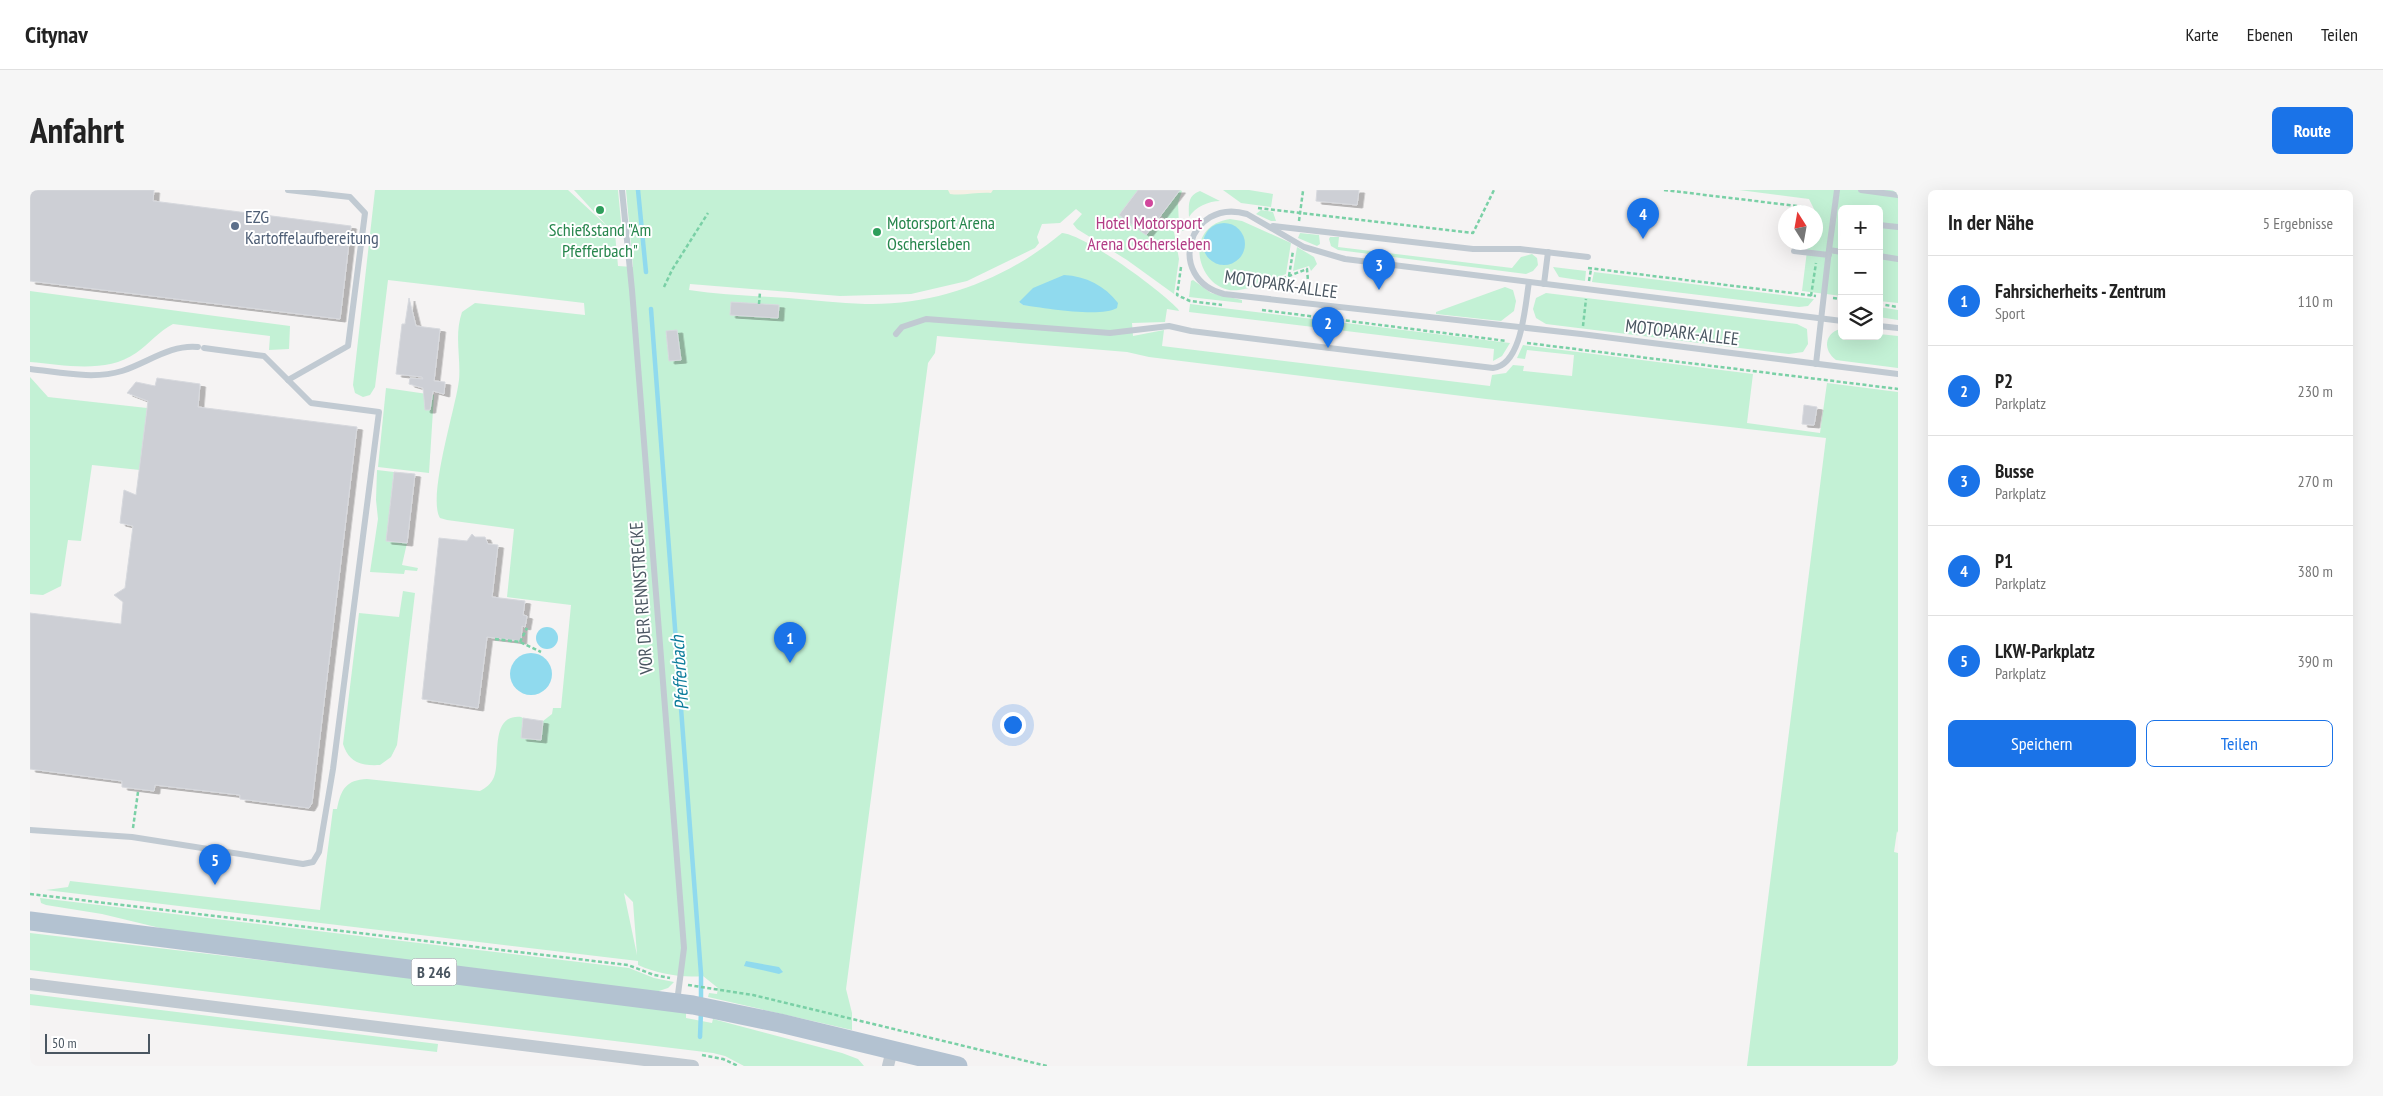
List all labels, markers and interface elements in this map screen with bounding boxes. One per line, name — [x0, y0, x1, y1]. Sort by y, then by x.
text: Citynav — [25, 19, 88, 50]
text: Karte — [2185, 23, 2219, 46]
text: Ebenen — [2247, 23, 2293, 46]
text: Teilen — [2321, 23, 2358, 46]
text: Anfahrt — [30, 107, 124, 153]
button: Route — [2272, 107, 2353, 154]
marker: Hotel Motorsport Arena Oschersleben — [1143, 197, 1155, 209]
pin: 4 — [1627, 198, 1659, 239]
marker: Schießstand "Am Pfefferbach" — [594, 204, 606, 216]
place label: EZG Kartoffelaufbereitung — [245, 205, 379, 249]
north arrow — [1778, 205, 1823, 250]
map controls — [1838, 205, 1883, 340]
button: + — [1838, 205, 1883, 250]
text: In der Nähe — [1948, 209, 2034, 236]
place label: Motorsport Arena Oschersleben — [887, 211, 995, 255]
place label: Hotel Motorsport Arena Oschersleben — [1087, 211, 1211, 255]
text: 5 Ergebnisse — [2263, 213, 2333, 233]
place label: Schießstand "Am Pfefferbach" — [549, 218, 651, 262]
marker: EZG Kartoffelaufbereitung — [229, 220, 241, 232]
marker: Motorsport Arena Oschersleben — [871, 226, 883, 238]
pin: 3 — [1363, 249, 1395, 290]
button: − — [1838, 250, 1883, 295]
street label: MOTOPARK-ALLEE — [1223, 265, 1339, 303]
text: Fahrsicherheits - Zentrum — [1995, 279, 2166, 303]
text: 1 — [1960, 291, 1968, 311]
text: 110 m — [2298, 291, 2333, 311]
button: layers — [1838, 295, 1883, 340]
text: Sport — [1995, 303, 2025, 323]
pin: 2 — [1312, 307, 1344, 348]
street label: MOTOPARK-ALLEE — [1624, 314, 1740, 350]
text: P2 — [1995, 369, 2013, 393]
text: 2 — [1960, 381, 1968, 401]
text: 230 m — [2298, 381, 2333, 401]
text: Parkplatz — [1995, 393, 2046, 413]
text: Busse — [1995, 459, 2034, 483]
text: 3 — [1960, 471, 1968, 491]
text: 270 m — [2298, 471, 2333, 491]
text: Parkplatz — [1995, 483, 2046, 503]
street label: VOR DER RENNSTRECKE — [624, 521, 658, 676]
text: P1 — [1995, 549, 2013, 573]
text: 4 — [1960, 561, 1968, 581]
text: 380 m — [2298, 561, 2333, 581]
text: Parkplatz — [1995, 573, 2046, 593]
pin: 1 — [774, 622, 806, 663]
water label: Pfefferbach — [664, 633, 694, 711]
text: LKW-Parkplatz — [1995, 639, 2095, 663]
text: 5 — [1960, 651, 1968, 671]
text: 390 m — [2298, 651, 2333, 671]
text: Parkplatz — [1995, 663, 2046, 683]
your location — [1000, 712, 1026, 738]
button: Speichern — [1948, 720, 2136, 767]
button: Teilen — [2146, 720, 2333, 767]
pin: 5 — [199, 844, 231, 885]
road number: B 246 — [412, 959, 456, 986]
scale bar — [45, 1031, 150, 1054]
text: 50 m — [52, 1034, 77, 1052]

